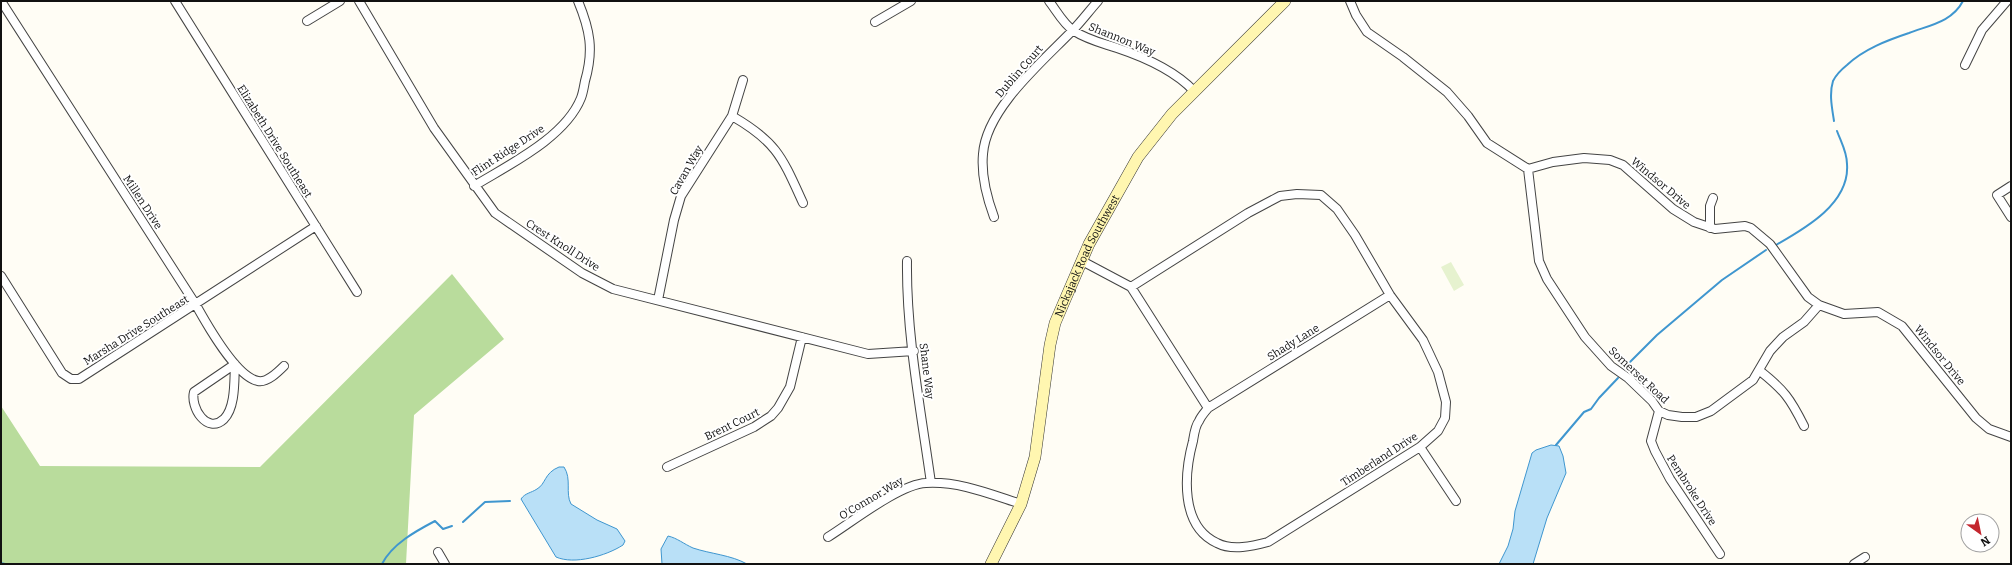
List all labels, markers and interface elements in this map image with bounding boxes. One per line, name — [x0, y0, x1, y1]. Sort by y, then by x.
street label: Shannon Way — [1087, 20, 1157, 59]
street label: Dublin Court — [993, 42, 1046, 100]
street label: Elizabeth Drive Southeast — [234, 82, 315, 200]
street label: Flint Ridge Drive — [470, 122, 547, 179]
street label: Cavan Way — [667, 143, 706, 197]
street label: Windsor Drive — [1628, 155, 1693, 212]
street label: Millen Drive — [120, 173, 165, 232]
street label: Nickajack Road Southwest — [1052, 193, 1122, 319]
street label: Crest Knoll Drive — [523, 217, 602, 274]
street label: Marsha Drive Southeast — [81, 293, 191, 368]
street label: Shady Lane — [1265, 321, 1322, 364]
street label: Windsor Drive — [1911, 323, 1968, 388]
street label: Shane Way — [917, 342, 936, 400]
street label: Somerset Road — [1606, 344, 1672, 407]
street label: Brent Court — [703, 406, 762, 443]
street label: Timberland Drive — [1338, 430, 1420, 489]
street label: Pembroke Drive — [1664, 453, 1719, 528]
street label: O'Connor Way — [837, 474, 906, 523]
north arrow — [1960, 513, 2000, 553]
text: N — [1978, 533, 1992, 549]

